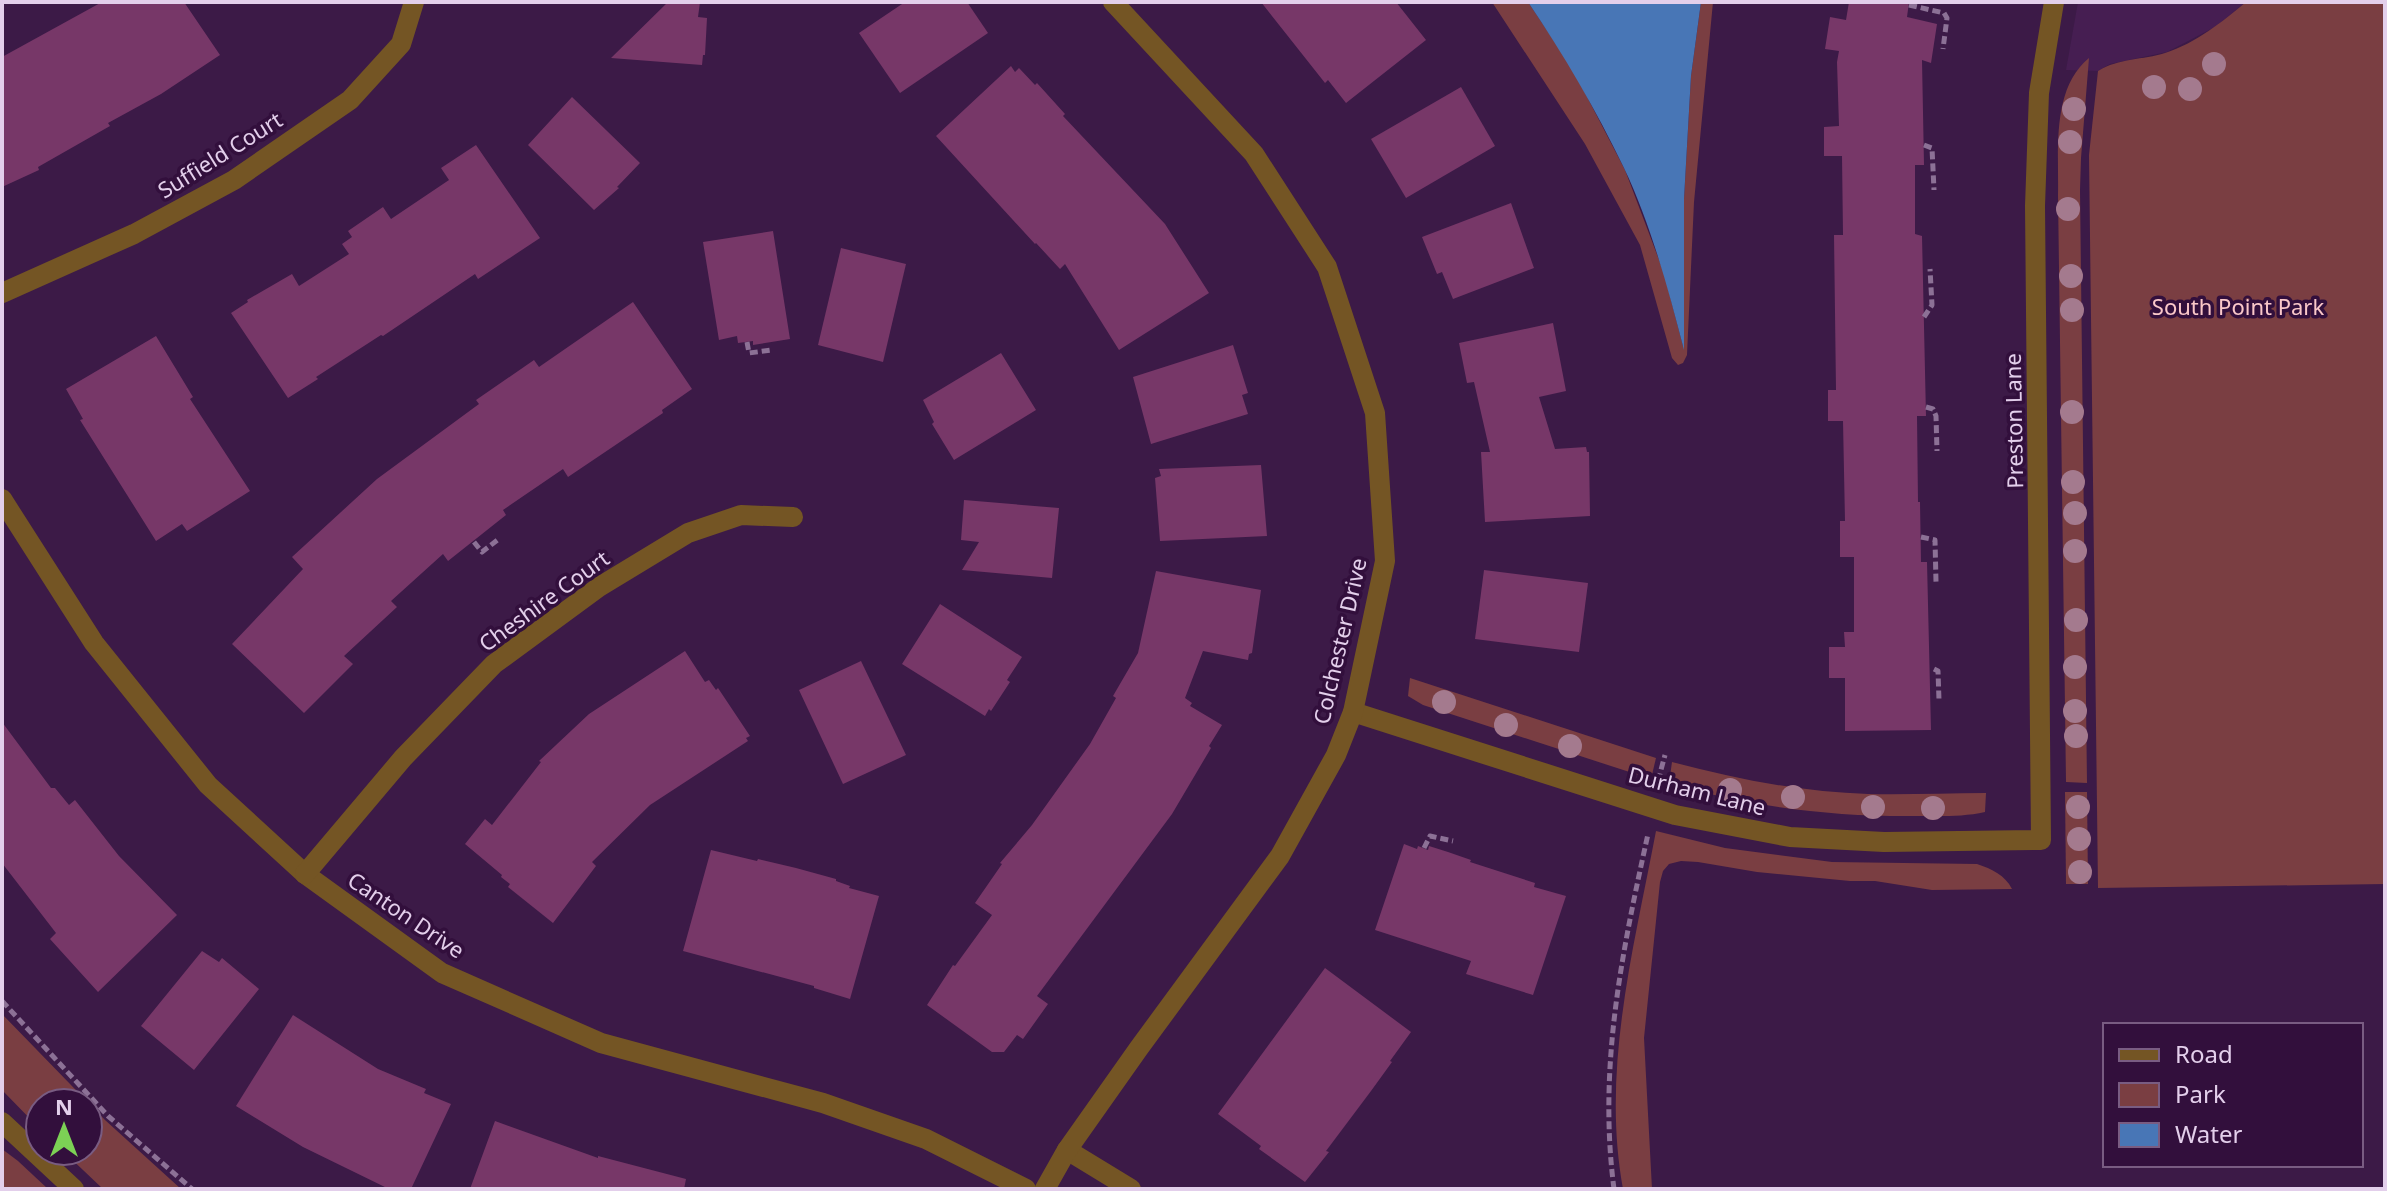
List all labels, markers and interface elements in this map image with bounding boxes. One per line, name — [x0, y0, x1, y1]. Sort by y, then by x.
street label: Suffield Court — [151, 104, 288, 204]
park label: South Point Park — [2152, 291, 2324, 321]
street label: Preston Lane — [1997, 353, 2029, 489]
street label: Cheshire Court — [472, 543, 615, 658]
street label: Colchester Drive — [1305, 555, 1373, 727]
street label: Durham Lane — [1625, 758, 1769, 822]
street label: Canton Drive — [342, 864, 471, 964]
legend — [2103, 1023, 2363, 1167]
text: Road — [2175, 1037, 2233, 1070]
text: Park — [2175, 1077, 2226, 1110]
north arrow — [24, 1087, 104, 1167]
text: N — [55, 1091, 73, 1121]
text: Water — [2175, 1117, 2243, 1150]

